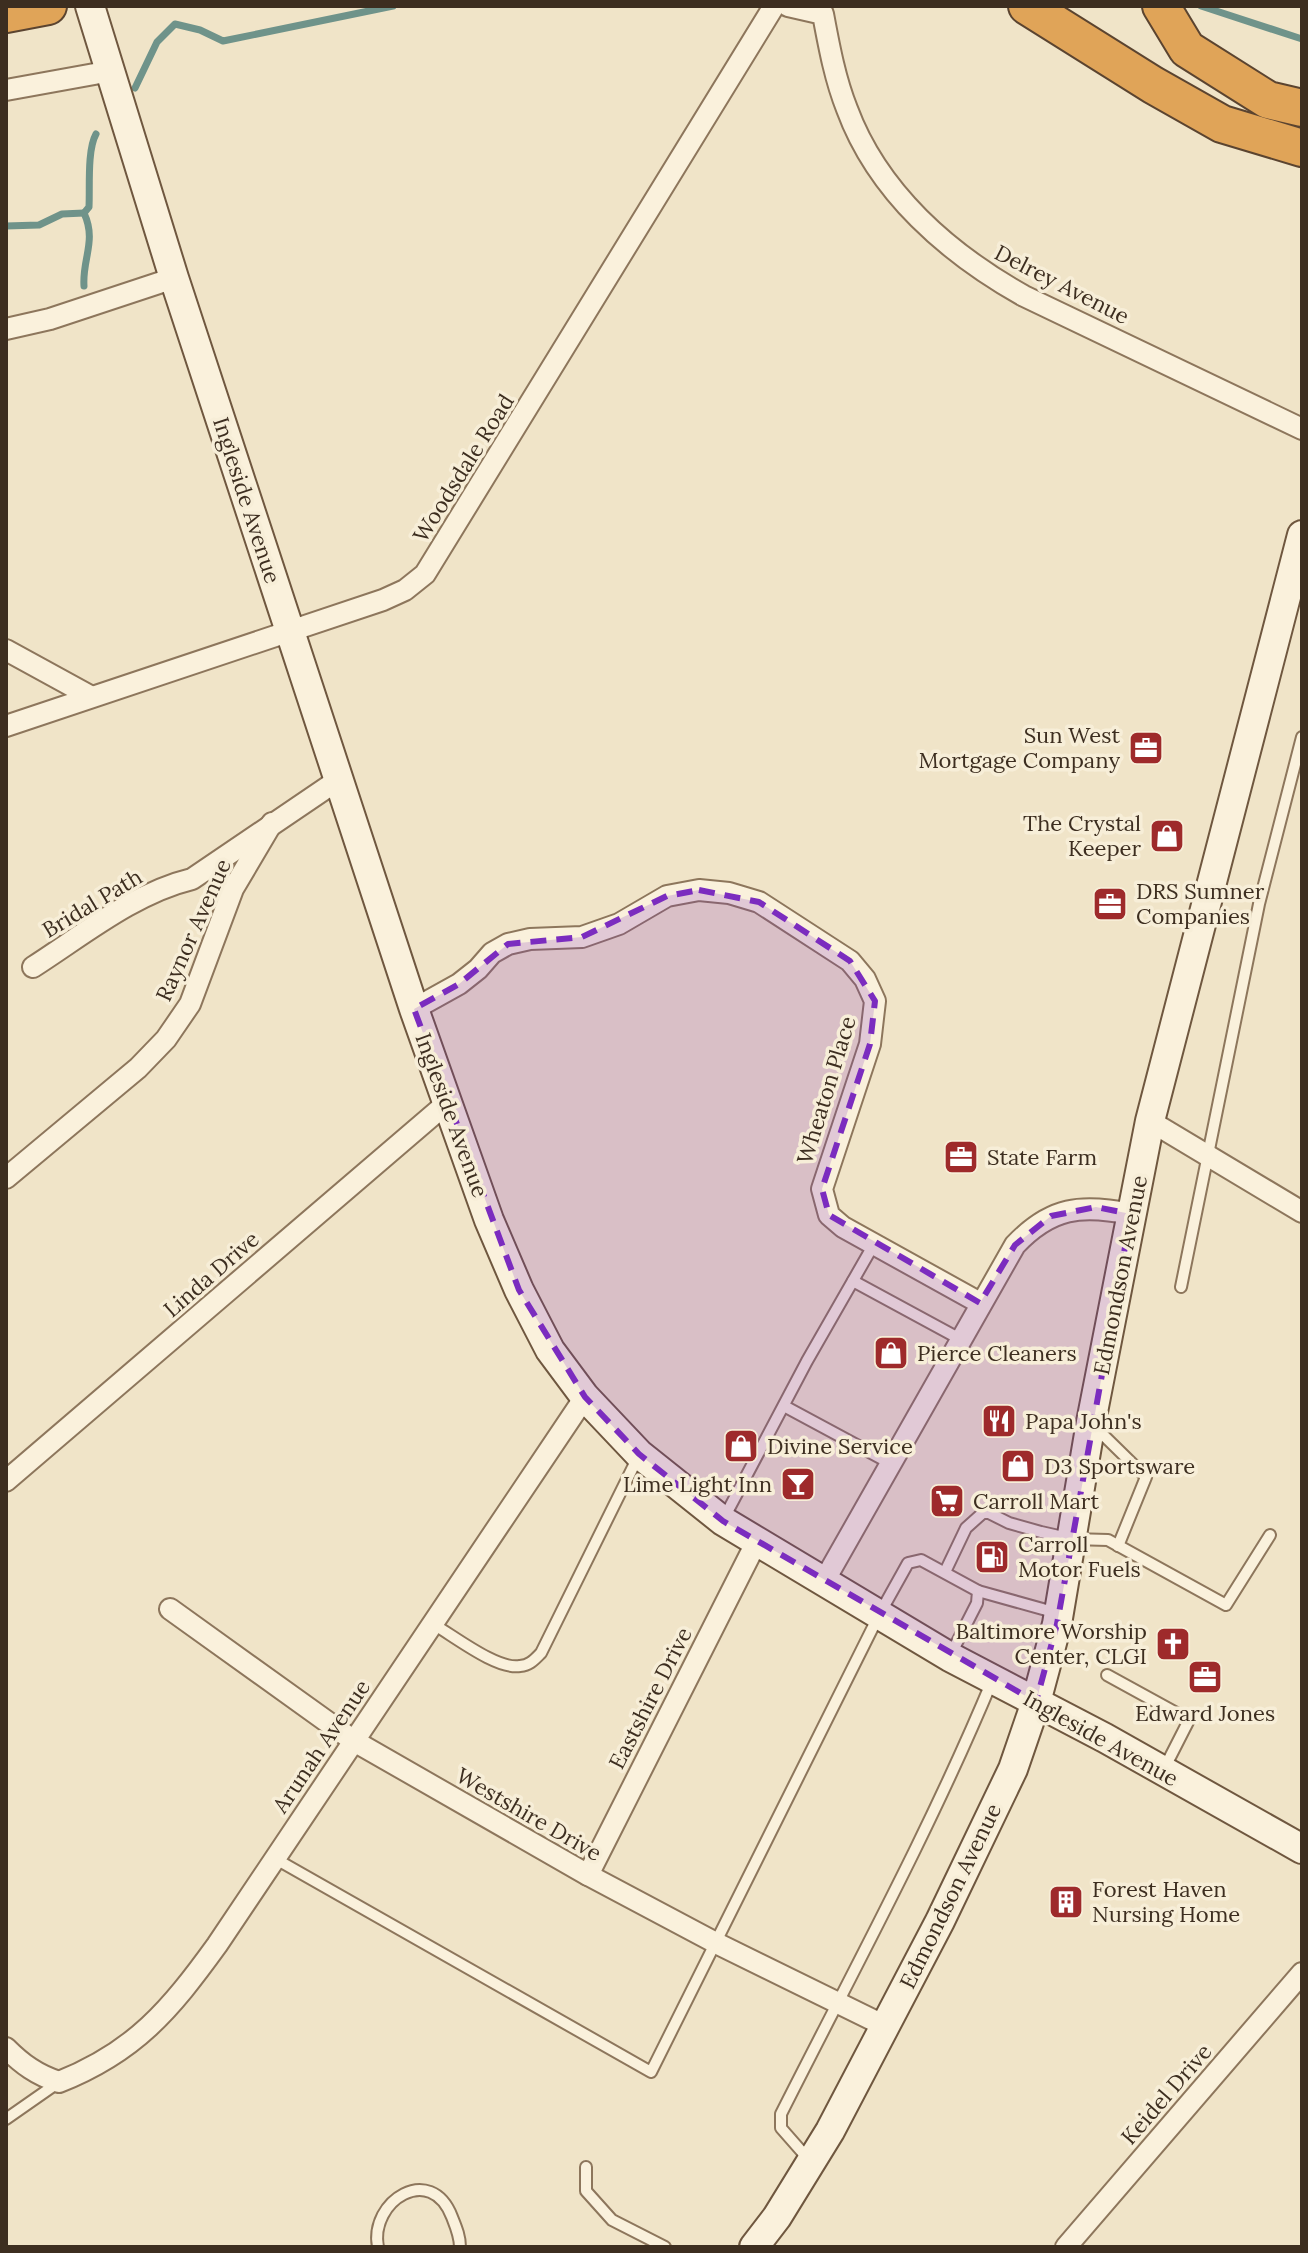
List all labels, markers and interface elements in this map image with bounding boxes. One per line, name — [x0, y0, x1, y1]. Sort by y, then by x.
street label: Delrey Avenue — [990, 238, 1134, 330]
street label: Woodsdale Road — [406, 389, 520, 547]
street label: Ingleside Avenue — [207, 413, 287, 587]
place label: Sun West Mortgage Company — [918, 721, 1120, 774]
office icon: Sun West Mortgage Company — [1127, 729, 1165, 767]
place label: The Crystal Keeper — [1023, 809, 1141, 862]
shop icon: The Crystal Keeper — [1148, 817, 1186, 855]
street label: Raynor Avenue — [149, 854, 237, 1005]
street label: Bridal Path — [37, 862, 147, 944]
place label: DRS Sumner Companies — [1136, 877, 1265, 930]
office icon: DRS Sumner Companies — [1091, 885, 1129, 923]
street label: Wheaton Place — [790, 1013, 862, 1167]
street label: Ingleside Avenue — [409, 1029, 495, 1201]
office icon: State Farm — [942, 1138, 980, 1176]
place label: State Farm — [987, 1143, 1097, 1171]
street label: Edmondson Avenue — [1087, 1173, 1153, 1377]
street label: Linda Drive — [157, 1225, 265, 1323]
shop icon: Pierce Cleaners — [872, 1334, 910, 1372]
place label: Pierce Cleaners — [917, 1339, 1077, 1367]
restaurant icon: Papa John's — [980, 1402, 1018, 1440]
place label: Papa John's — [1025, 1407, 1142, 1435]
shop icon: Divine Service — [722, 1427, 760, 1465]
place label: Divine Service — [767, 1432, 913, 1460]
shop icon: D3 Sportsware — [999, 1447, 1037, 1485]
place label: D3 Sportsware — [1044, 1452, 1195, 1480]
bar icon: Lime Light Inn — [779, 1465, 817, 1503]
place label: Lime Light Inn — [623, 1470, 772, 1498]
supermarket icon: Carroll Mart — [928, 1482, 966, 1520]
place label: Carroll Mart — [973, 1487, 1099, 1515]
place label: Carroll Motor Fuels — [1018, 1530, 1141, 1583]
fuel station icon: Carroll Motor Fuels — [973, 1538, 1011, 1576]
place label: Baltimore Worship Center, CLGI — [956, 1617, 1147, 1670]
street label: Eastshire Drive — [602, 1622, 698, 1774]
church icon: Baltimore Worship Center, CLGI — [1154, 1625, 1192, 1663]
office icon: Edward Jones — [1186, 1658, 1224, 1696]
street label: Arunah Avenue — [266, 1674, 376, 1819]
street label: Ingleside Avenue — [1019, 1684, 1184, 1792]
place label: Edward Jones — [1135, 1699, 1275, 1727]
street label: Westshire Drive — [451, 1761, 607, 1867]
street label: Edmondson Avenue — [893, 1799, 1007, 1993]
place label: Forest Haven Nursing Home — [1092, 1875, 1240, 1928]
building icon: Forest Haven Nursing Home — [1047, 1883, 1085, 1921]
street label: Keidel Drive — [1115, 2038, 1218, 2150]

